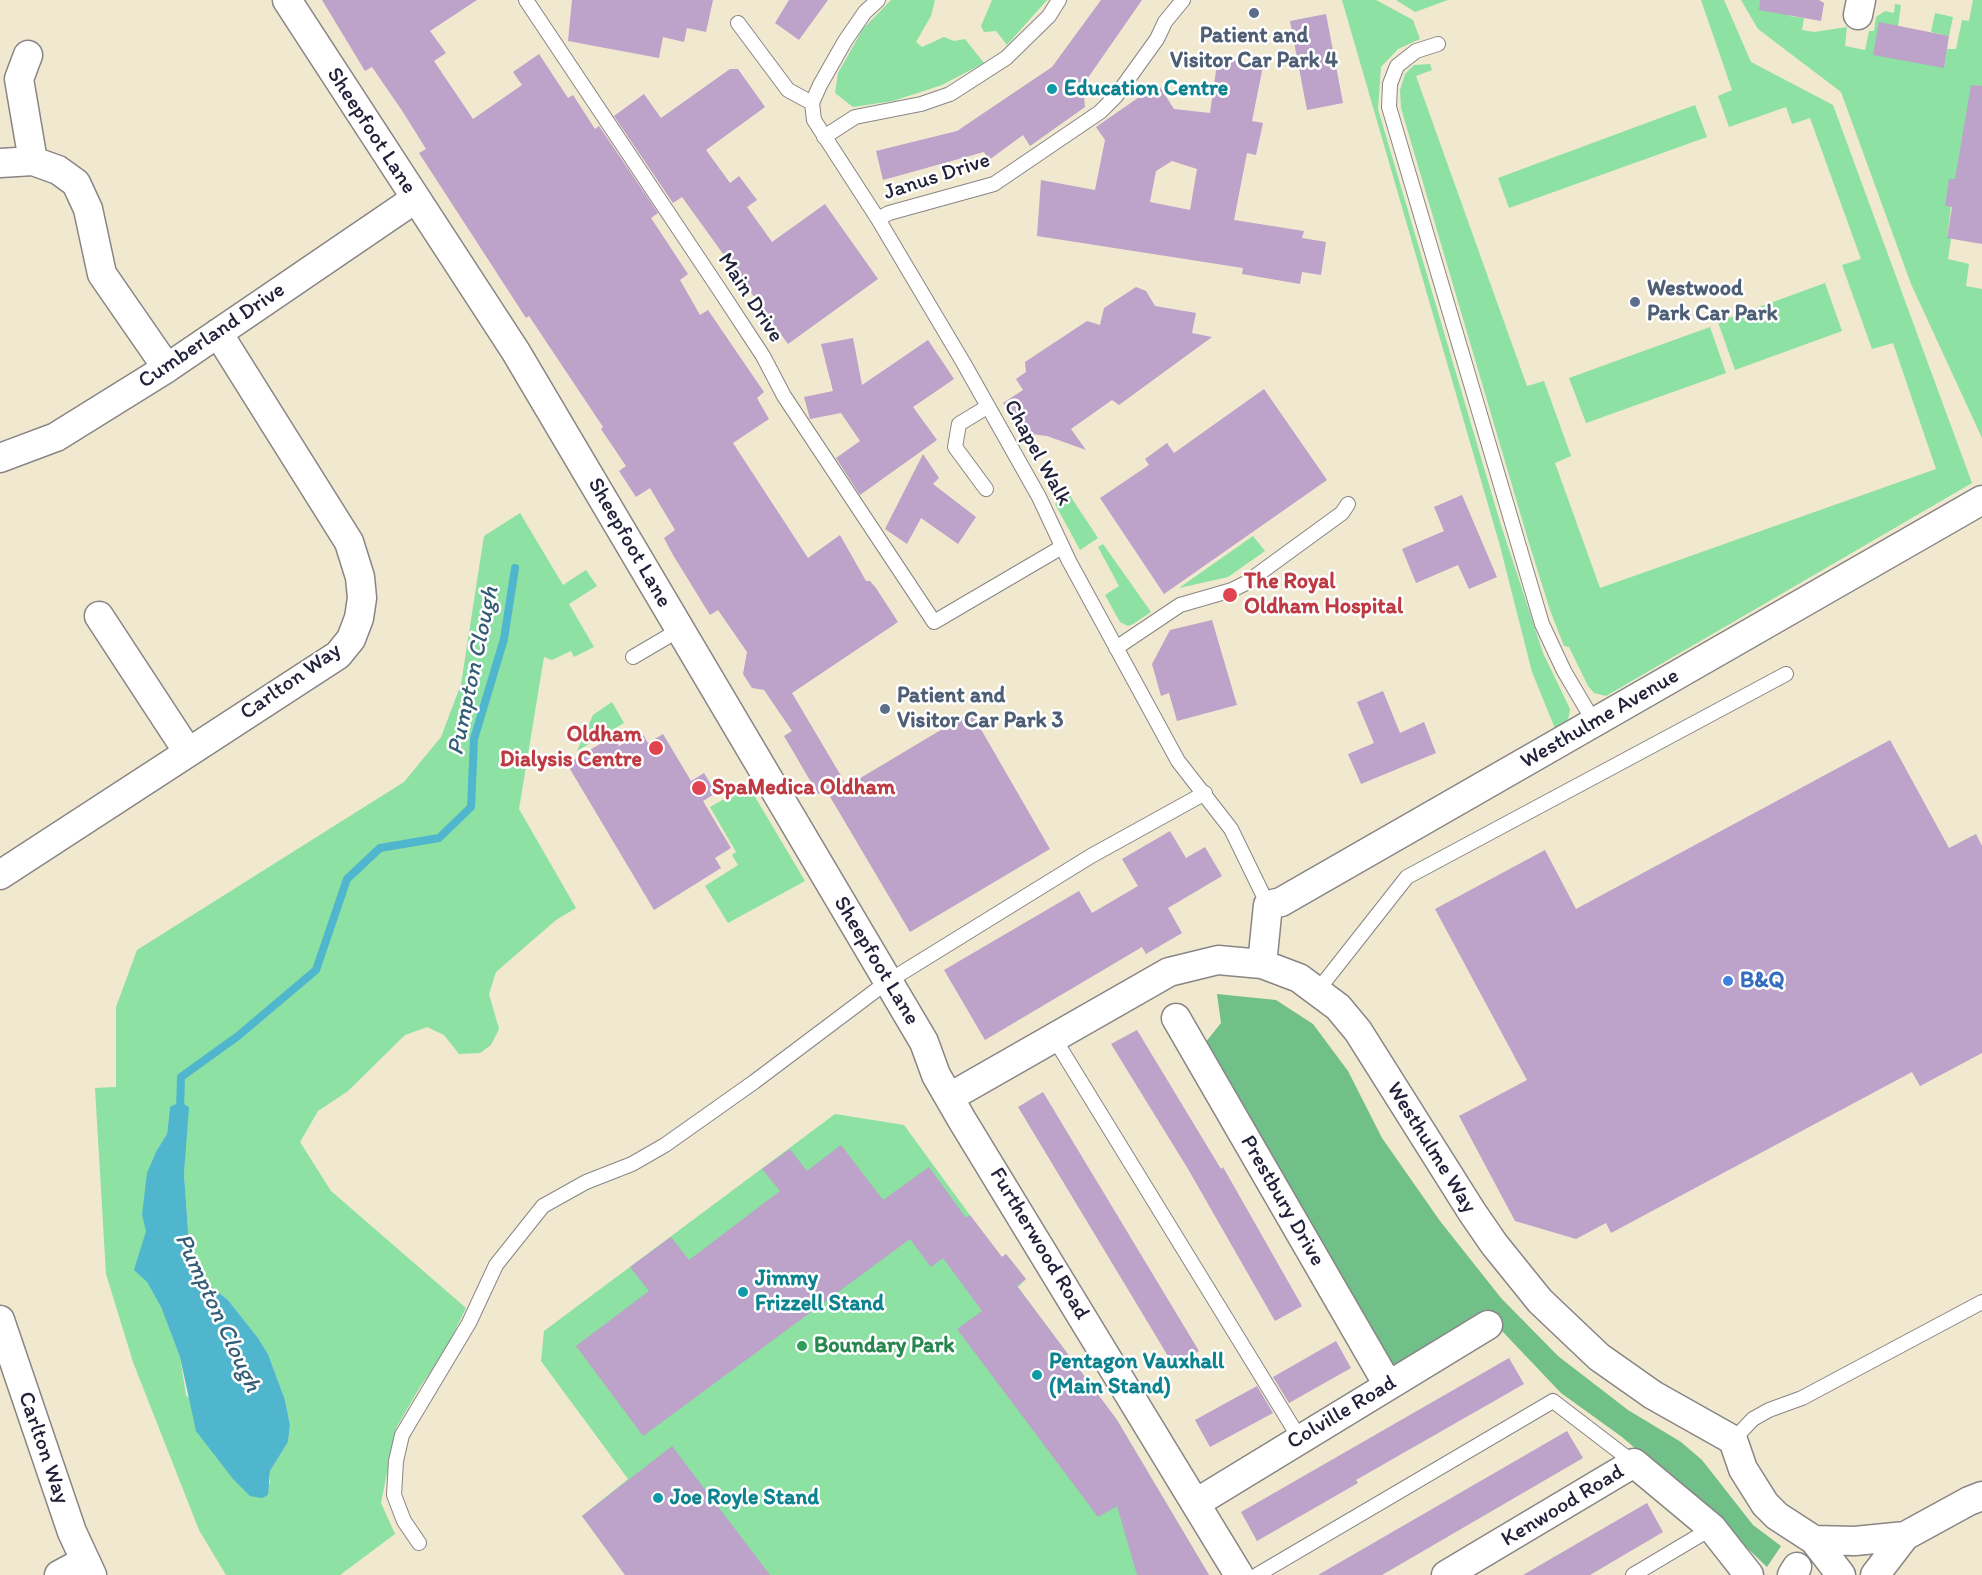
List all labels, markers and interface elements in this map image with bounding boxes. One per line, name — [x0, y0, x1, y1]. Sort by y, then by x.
marker: Patient and Visitor Car Park 4 — [1247, 6, 1261, 20]
place label: Patient and Visitor Car Park 4 — [1170, 23, 1338, 74]
street label: Sheepfoot Lane — [320, 63, 422, 199]
place label: Education Centre — [1064, 76, 1228, 102]
marker: Education Centre — [1045, 82, 1059, 96]
street label: Janus Drive — [880, 147, 994, 207]
street label: Main Drive — [711, 248, 789, 348]
place label: Westwood Park Car Park — [1647, 276, 1778, 328]
street label: Cumberland Drive — [134, 277, 290, 395]
marker: Westwood Park Car Park — [1628, 295, 1642, 309]
street label: Chapel Walk — [997, 396, 1077, 510]
street label: Sheepfoot Lane — [581, 473, 677, 613]
place label: The Royal Oldham Hospital — [1244, 569, 1403, 620]
water label: Pumpton Clough — [442, 584, 506, 758]
marker: The Royal Oldham Hospital — [1221, 586, 1239, 604]
street label: Carlton Way — [236, 638, 346, 726]
street label: Westhulme Avenue — [1516, 663, 1684, 775]
place label: Patient and Visitor Car Park 3 — [897, 683, 1064, 734]
marker: Patient and Visitor Car Park 3 — [878, 702, 892, 716]
place label: Oldham Dialysis Centre — [500, 722, 642, 774]
marker: Oldham Dialysis Centre — [647, 739, 665, 757]
place label: SpaMedica Oldham — [712, 775, 895, 801]
marker: SpaMedica Oldham — [690, 779, 708, 797]
street label: Sheepfoot Lane — [827, 892, 925, 1030]
place label: B&Q — [1740, 968, 1784, 994]
marker: B&Q — [1721, 974, 1735, 988]
street label: Westhulme Way — [1380, 1078, 1482, 1218]
street label: Prestbury Drive — [1234, 1131, 1330, 1271]
street label: Furtherwood Road — [983, 1163, 1095, 1325]
water label: Pumpton Clough — [168, 1229, 266, 1397]
place label: Jimmy Frizzell Stand — [755, 1266, 884, 1318]
marker: Jimmy Frizzell Stand — [736, 1285, 750, 1299]
place label: Boundary Park — [814, 1333, 954, 1359]
marker: Boundary Park — [795, 1339, 809, 1353]
place label: Pentagon Vauxhall (Main Stand) — [1049, 1349, 1224, 1400]
marker: Pentagon Vauxhall (Main Stand) — [1030, 1368, 1044, 1382]
street label: Colville Road — [1283, 1370, 1401, 1456]
street label: Carlton Way — [11, 1388, 75, 1508]
street label: Kenwood Road — [1497, 1459, 1629, 1553]
place label: Joe Royle Stand — [670, 1485, 819, 1511]
marker: Joe Royle Stand — [651, 1491, 665, 1505]

